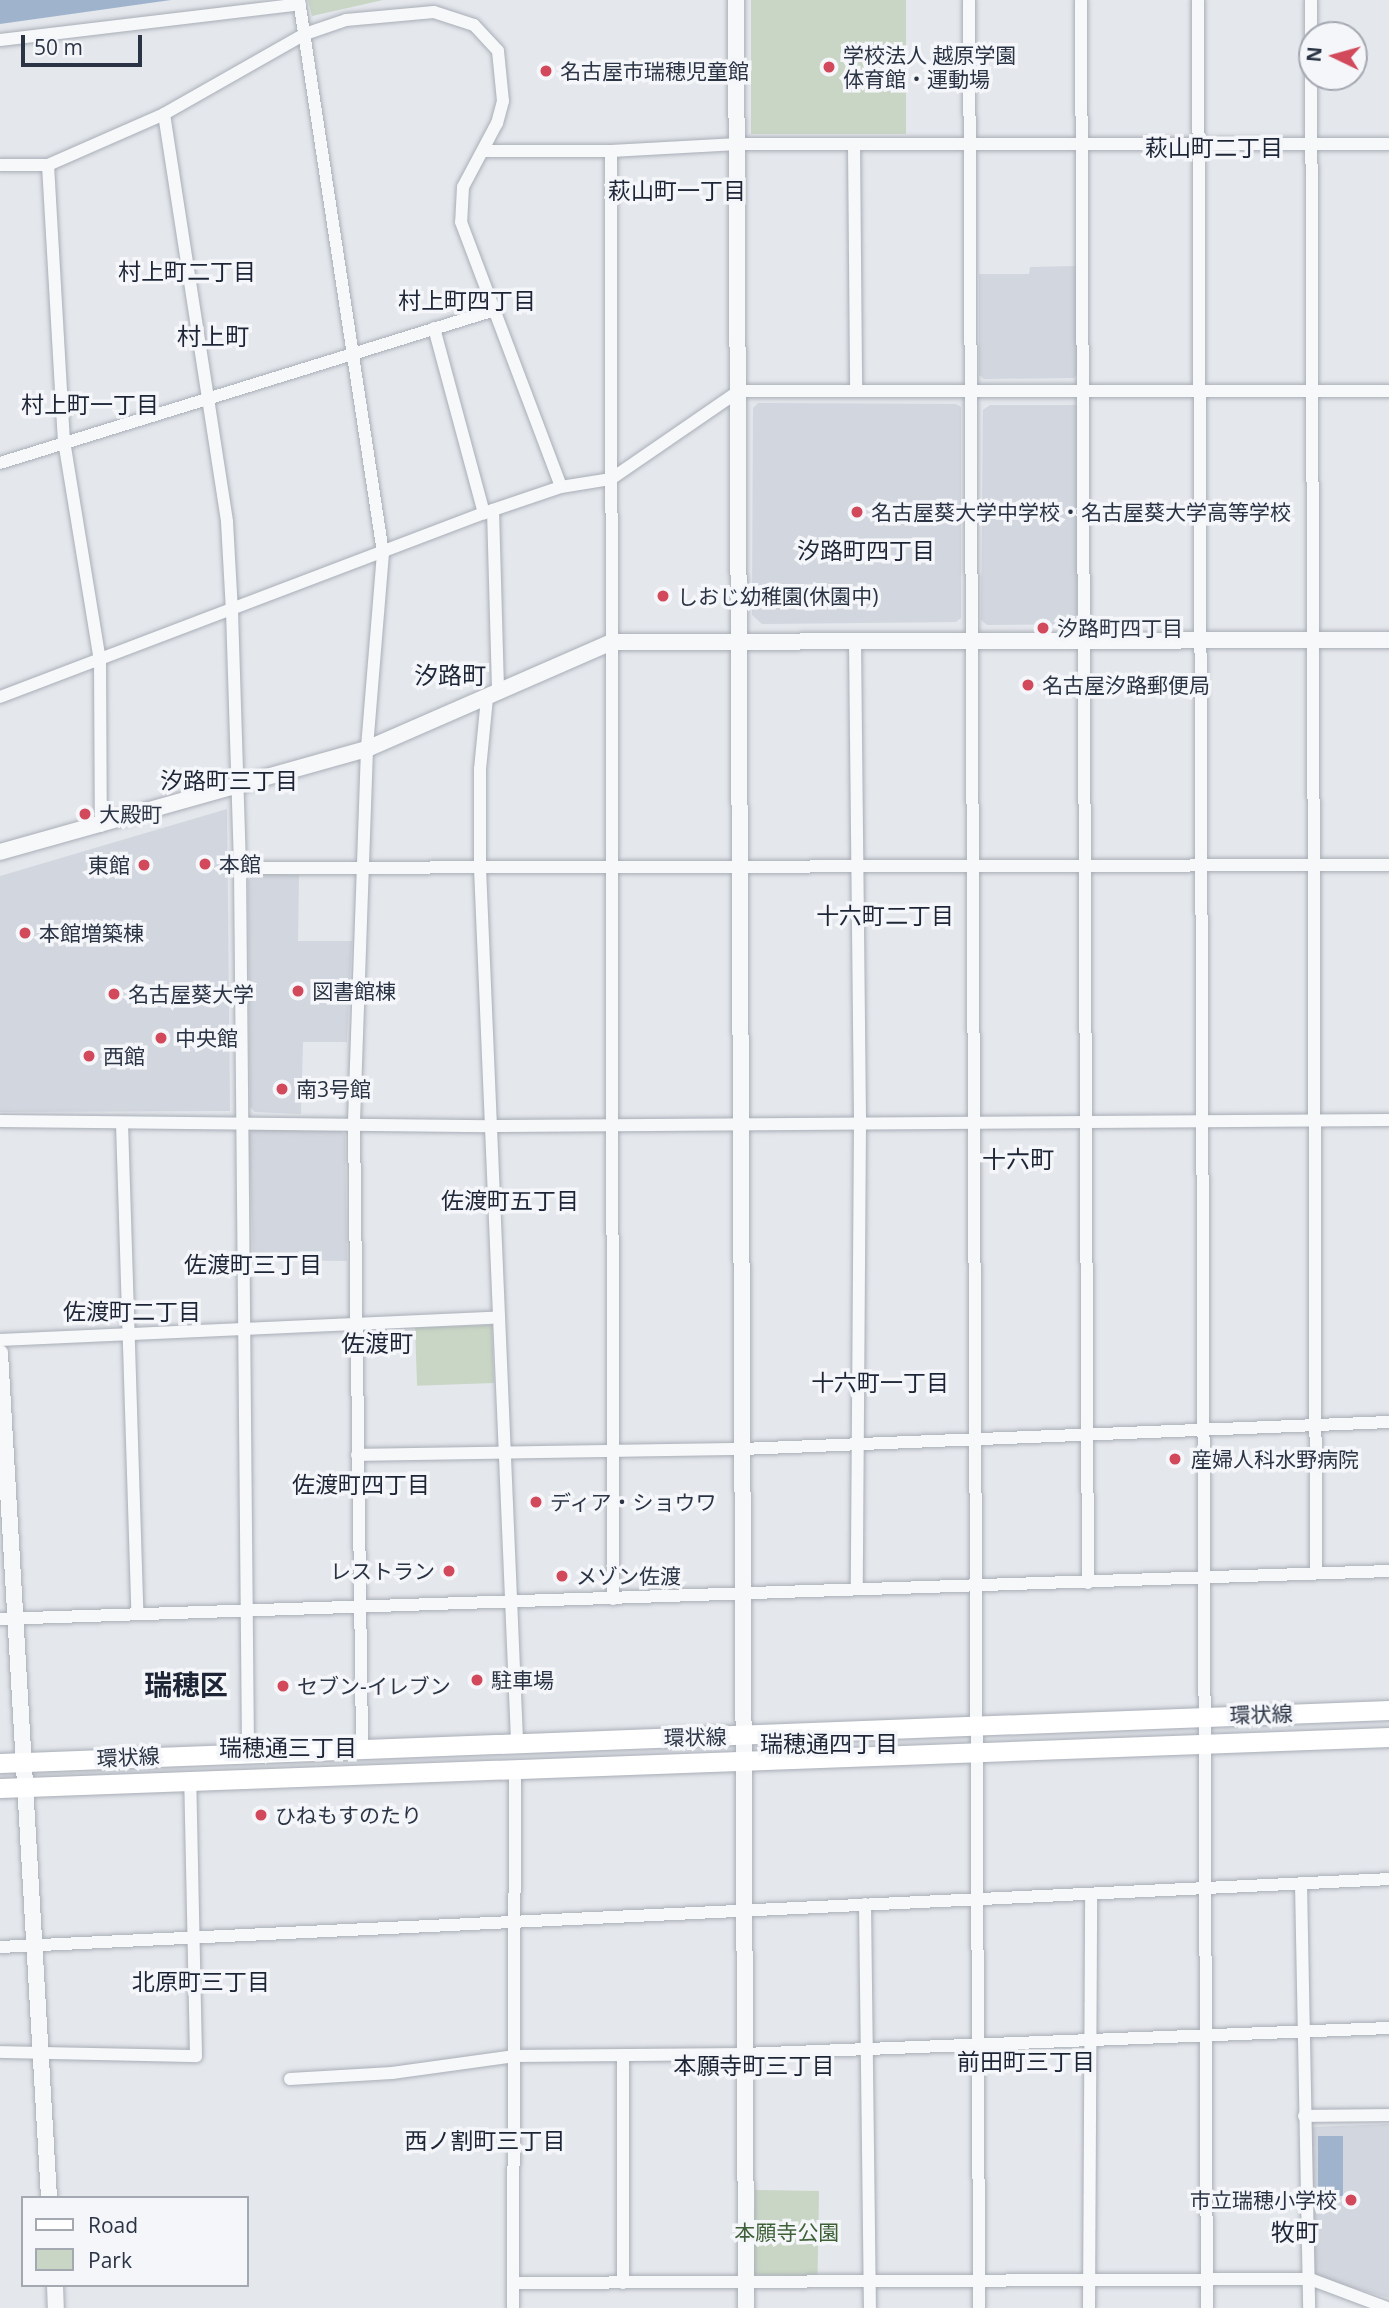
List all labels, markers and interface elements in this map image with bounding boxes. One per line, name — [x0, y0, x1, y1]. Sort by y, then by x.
scale bar — [24, 21, 145, 65]
north arrow — [1298, 21, 1368, 91]
text: 50 m — [34, 33, 83, 61]
place label: 学校法人 越原学園 体育館・運動場 — [843, 42, 1016, 92]
text: N — [1300, 46, 1328, 63]
place label: 名古屋市瑞穂児童館 — [560, 58, 749, 84]
marker: 学校法人 越原学園 体育館・運動場 — [821, 59, 837, 75]
marker: 名古屋市瑞穂児童館 — [538, 63, 554, 79]
district label: 萩山町二丁目 — [1145, 133, 1283, 161]
district label: 萩山町一丁目 — [608, 176, 746, 204]
district label: 村上町二丁目 — [118, 257, 256, 285]
district label: 村上町四丁目 — [398, 286, 536, 314]
district label: 村上町 — [177, 322, 249, 350]
district label: 村上町一丁目 — [21, 390, 159, 418]
place label: 名古屋葵大学中学校・名古屋葵大学高等学校 — [871, 499, 1291, 525]
marker: 名古屋葵大学中学校・名古屋葵大学高等学校 — [849, 504, 865, 520]
district label: 汐路町四丁目 — [797, 536, 935, 564]
place label: しおじ幼稚園(休園中) — [677, 583, 878, 609]
marker: しおじ幼稚園(休園中) — [655, 588, 671, 604]
place label: 汐路町四丁目 — [1057, 615, 1183, 641]
marker: 汐路町四丁目 — [1035, 620, 1051, 636]
district label: 汐路町 — [414, 661, 486, 689]
place label: 名古屋汐路郵便局 — [1042, 672, 1210, 698]
marker: 名古屋汐路郵便局 — [1020, 677, 1036, 693]
district label: 汐路町三丁目 — [160, 766, 298, 794]
place label: 大殿町 — [99, 801, 162, 827]
marker: 大殿町 — [77, 806, 93, 822]
place label: 本館 — [219, 851, 261, 877]
place label: 東館 — [88, 852, 130, 878]
marker: 本館 — [197, 856, 213, 872]
marker: 東館 — [136, 857, 152, 873]
district label: 十六町二丁目 — [816, 901, 954, 929]
place label: 本館増築棟 — [39, 920, 144, 946]
marker: 本館増築棟 — [17, 925, 33, 941]
place label: 図書館棟 — [312, 978, 396, 1004]
place label: 名古屋葵大学 — [128, 981, 254, 1007]
marker: 図書館棟 — [290, 983, 306, 999]
marker: 名古屋葵大学 — [106, 986, 122, 1002]
place label: 中央館 — [175, 1025, 238, 1051]
marker: 中央館 — [153, 1030, 169, 1046]
place label: 西館 — [103, 1043, 145, 1069]
marker: 西館 — [81, 1048, 97, 1064]
place label: 南3号館 — [296, 1076, 371, 1102]
marker: 南3号館 — [274, 1081, 290, 1097]
district label: 十六町 — [982, 1145, 1054, 1173]
district label: 佐渡町五丁目 — [441, 1186, 579, 1214]
district label: 佐渡町三丁目 — [184, 1250, 322, 1278]
district label: 佐渡町二丁目 — [63, 1297, 201, 1325]
district label: 佐渡町 — [341, 1329, 413, 1357]
district label: 十六町一丁目 — [811, 1368, 949, 1396]
place label: 産婦人科水野病院 — [1191, 1446, 1359, 1472]
marker: 産婦人科水野病院 — [1165, 1449, 1185, 1469]
district label: 佐渡町四丁目 — [292, 1470, 430, 1498]
place label: ディア・ショウワ — [550, 1489, 718, 1515]
marker: ディア・ショウワ — [528, 1494, 544, 1510]
place label: レストラン — [330, 1558, 435, 1584]
marker: レストラン — [441, 1563, 457, 1579]
place label: メゾン佐渡 — [576, 1563, 681, 1589]
marker: メゾン佐渡 — [554, 1568, 570, 1584]
district label: 瑞穂区 — [144, 1667, 228, 1701]
place label: 駐車場 — [491, 1667, 554, 1693]
marker: 駐車場 — [469, 1672, 485, 1688]
place label: セブン-イレブン — [297, 1673, 451, 1699]
marker: セブン-イレブン — [275, 1678, 291, 1694]
street label: 環状線 — [1229, 1700, 1293, 1728]
street label: 環状線 — [663, 1724, 727, 1750]
district label: 瑞穂通四丁目 — [760, 1729, 898, 1757]
district label: 瑞穂通三丁目 — [219, 1733, 357, 1761]
street label: 環状線 — [96, 1743, 160, 1771]
place label: ひねもすのたり — [275, 1802, 422, 1828]
marker: ひねもすのたり — [253, 1807, 269, 1823]
district label: 北原町三丁目 — [132, 1967, 270, 1995]
district label: 前田町三丁目 — [957, 2047, 1095, 2075]
district label: 本願寺町三丁目 — [674, 2051, 834, 2079]
district label: 西ノ割町三丁目 — [405, 2126, 565, 2154]
place label: 市立瑞穂小学校 — [1190, 2187, 1337, 2213]
marker: 市立瑞穂小学校 — [1343, 2192, 1359, 2208]
legend — [21, 2196, 248, 2287]
text: Road — [88, 2211, 138, 2239]
district label: 牧町 — [1271, 2218, 1319, 2246]
park label: 本願寺公園 — [735, 2219, 839, 2245]
text: Park — [88, 2246, 132, 2274]

